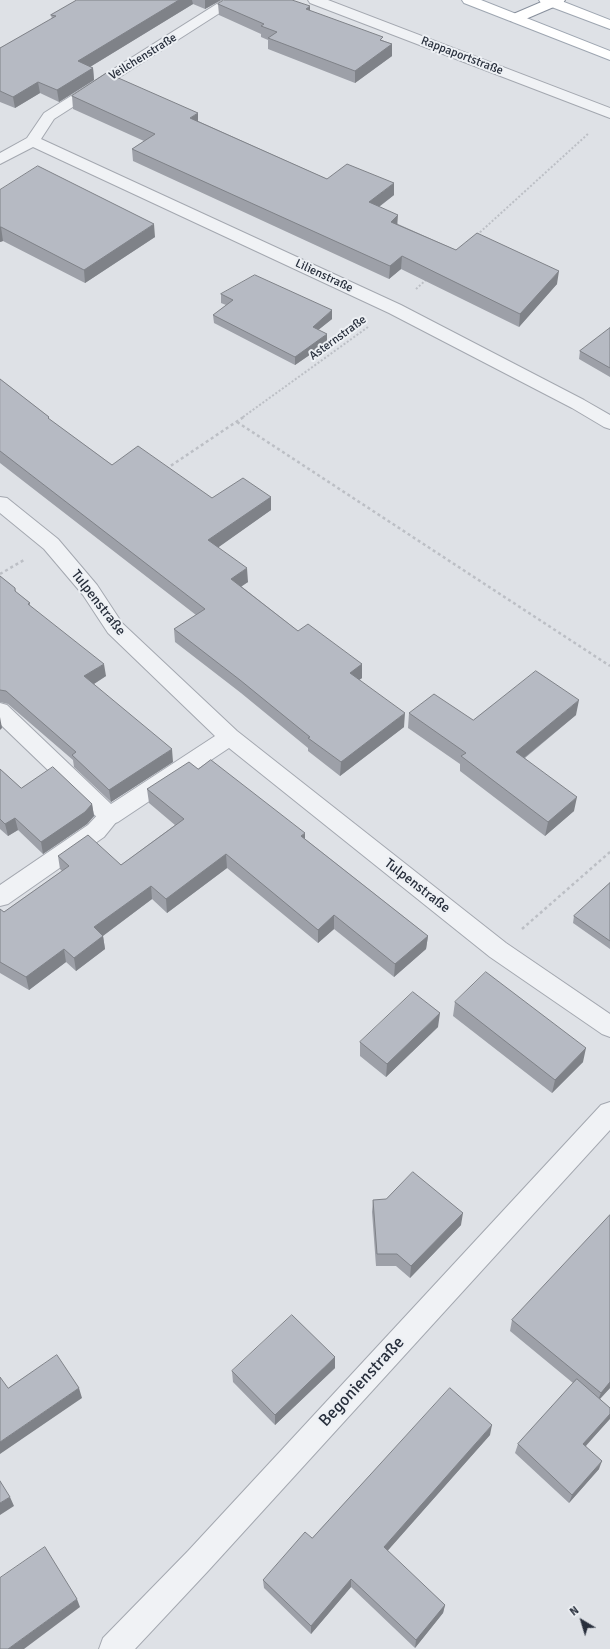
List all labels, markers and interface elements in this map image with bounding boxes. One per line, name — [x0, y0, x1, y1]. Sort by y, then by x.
street label: Veilchenstraße — [106, 30, 180, 84]
street label: Rappaportstraße — [419, 34, 505, 78]
street label: Lilienstraße — [293, 256, 355, 296]
street label: Asternstraße — [307, 312, 369, 364]
street label: Tulpenstraße — [67, 567, 129, 639]
street label: Tulpenstraße — [381, 855, 453, 917]
street label: Begonienstraße — [315, 1333, 409, 1431]
north arrow — [562, 1601, 602, 1641]
text: N — [567, 1604, 581, 1619]

